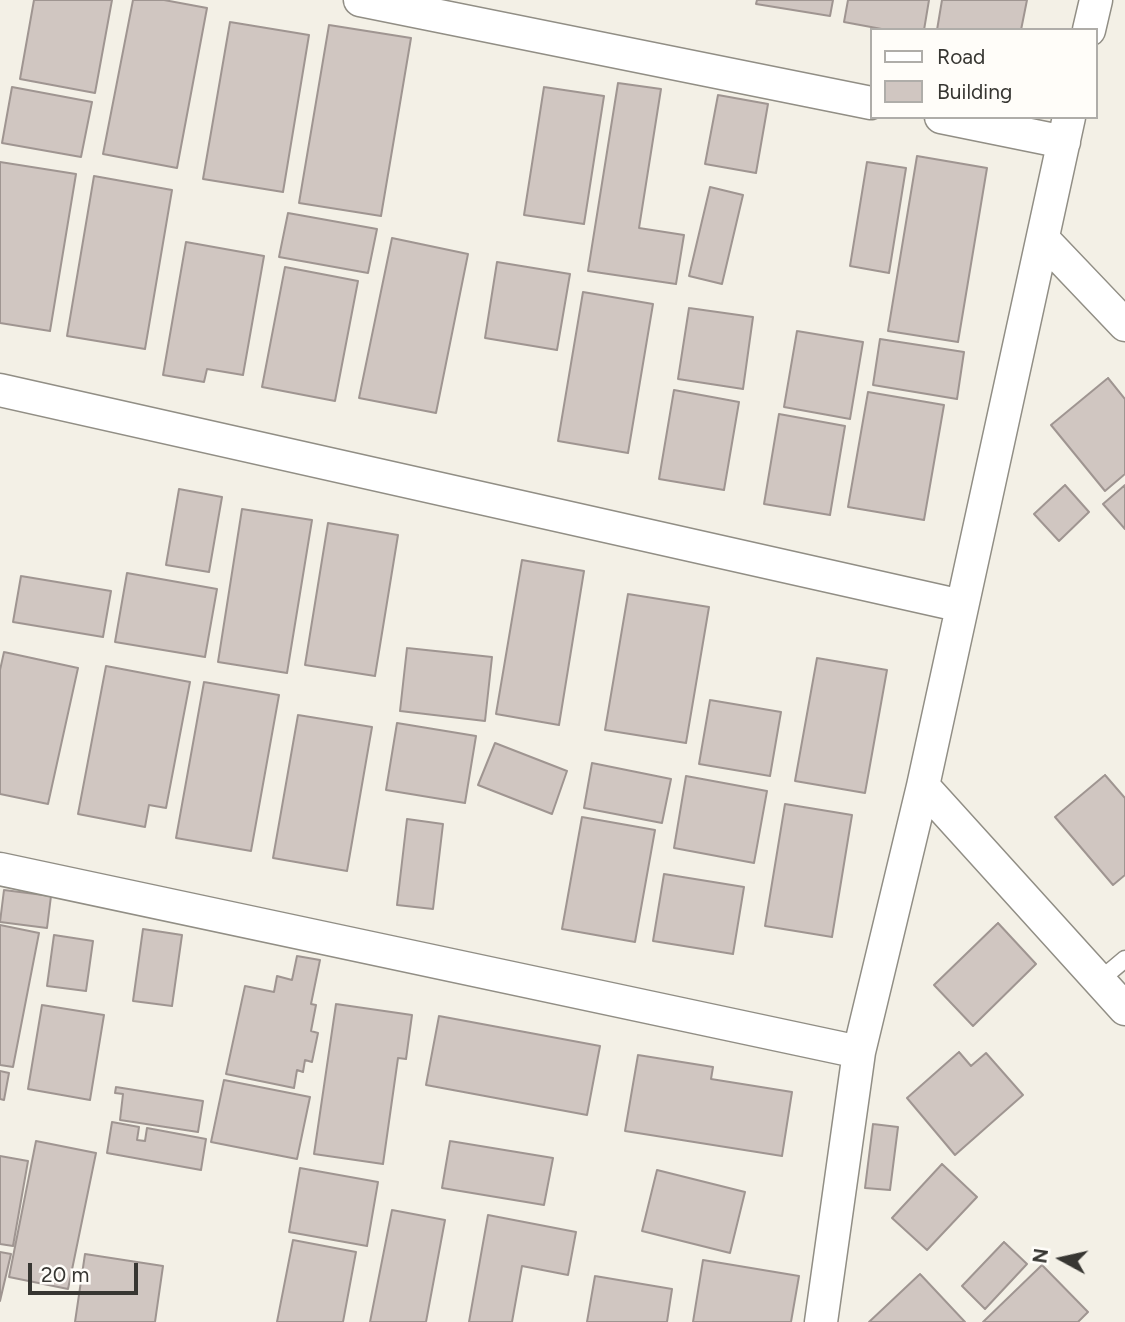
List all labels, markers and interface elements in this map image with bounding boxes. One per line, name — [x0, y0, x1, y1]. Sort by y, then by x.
legend — [870, 28, 1097, 119]
text: Road — [937, 44, 985, 69]
text: Building — [937, 79, 1012, 104]
north arrow — [1027, 1224, 1097, 1294]
text: N — [1028, 1247, 1053, 1265]
scale bar — [32, 1248, 142, 1292]
text: 20 m — [41, 1262, 89, 1287]

